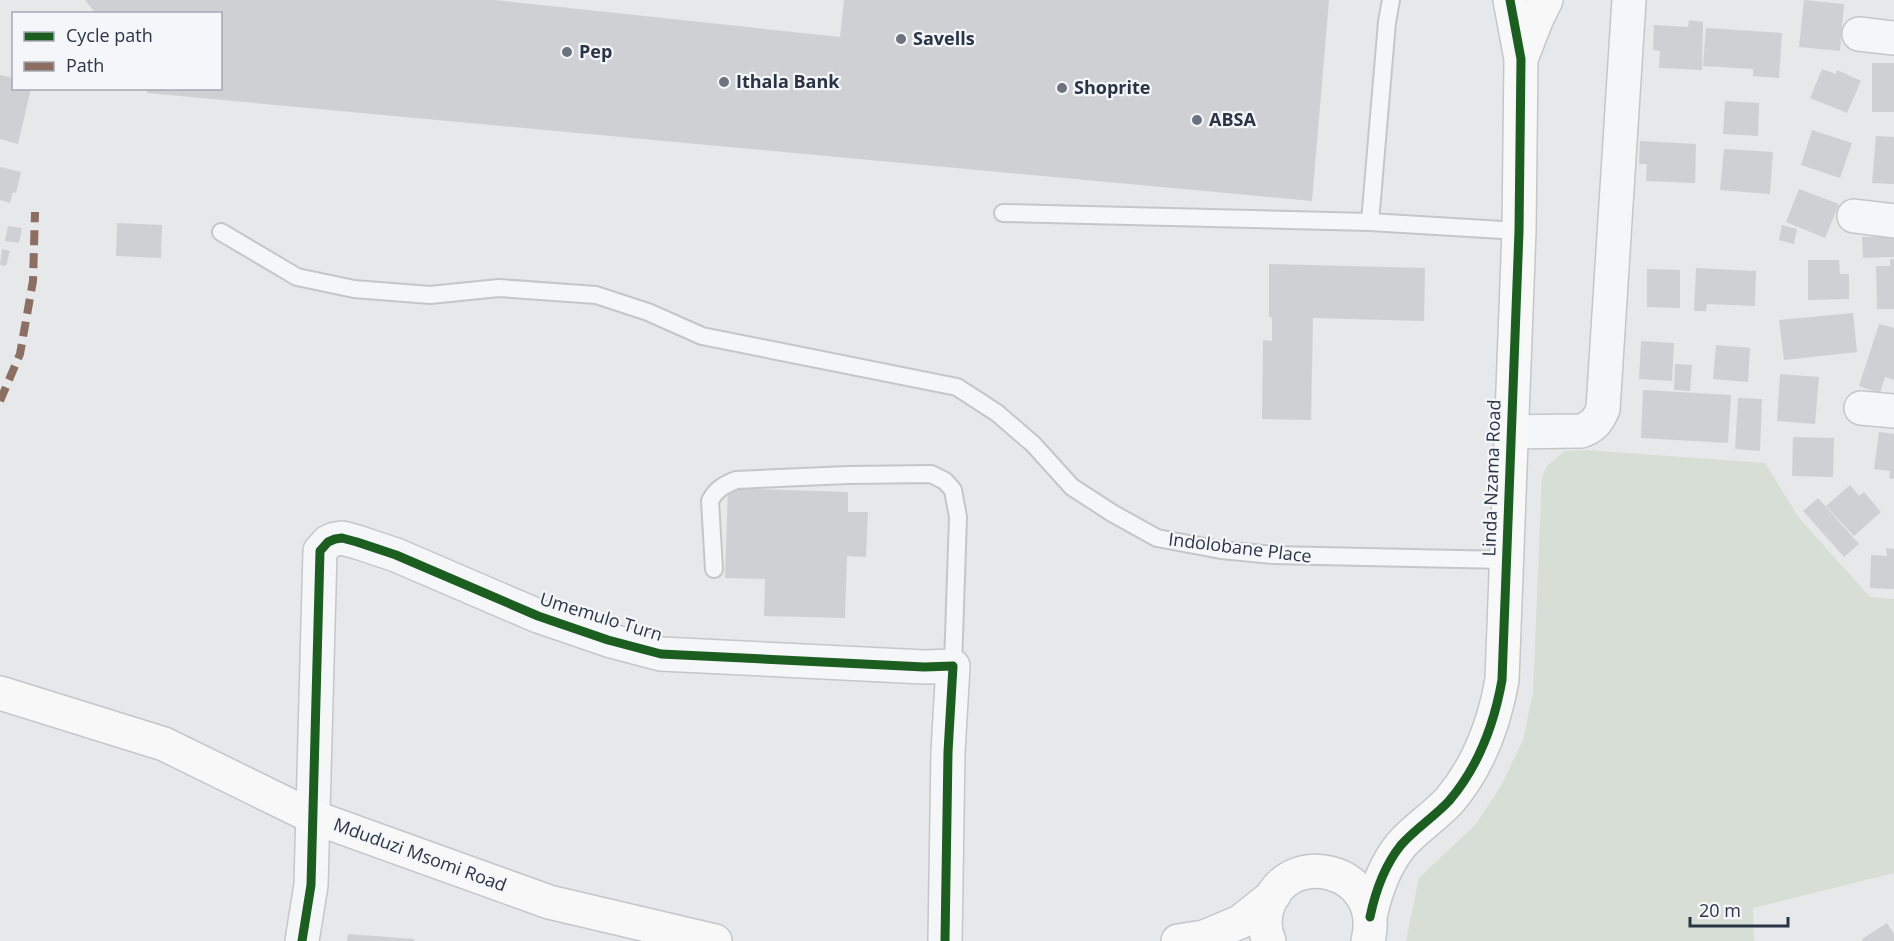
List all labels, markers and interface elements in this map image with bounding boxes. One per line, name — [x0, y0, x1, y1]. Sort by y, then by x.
legend — [12, 12, 222, 90]
text: Cycle path — [66, 23, 153, 47]
place label: Savells — [913, 26, 975, 50]
marker: Savells — [894, 32, 908, 46]
place label: Pep — [579, 39, 612, 63]
marker: Pep — [560, 45, 574, 59]
text: Path — [66, 53, 104, 77]
place label: Ithala Bank — [736, 69, 840, 93]
marker: Ithala Bank — [717, 75, 731, 89]
place label: Shoprite — [1074, 75, 1150, 99]
marker: Shoprite — [1055, 81, 1069, 95]
place label: ABSA — [1209, 107, 1256, 131]
marker: ABSA — [1190, 113, 1204, 127]
street label: Linda Nzama Road — [1476, 399, 1506, 557]
street label: Indolobane Place — [1167, 526, 1313, 568]
street label: Umemulo Turn — [537, 586, 666, 646]
street label: Mduduzi Msomi Road — [331, 812, 510, 897]
scale bar — [1690, 890, 1788, 928]
text: 20 m — [1699, 898, 1741, 922]

